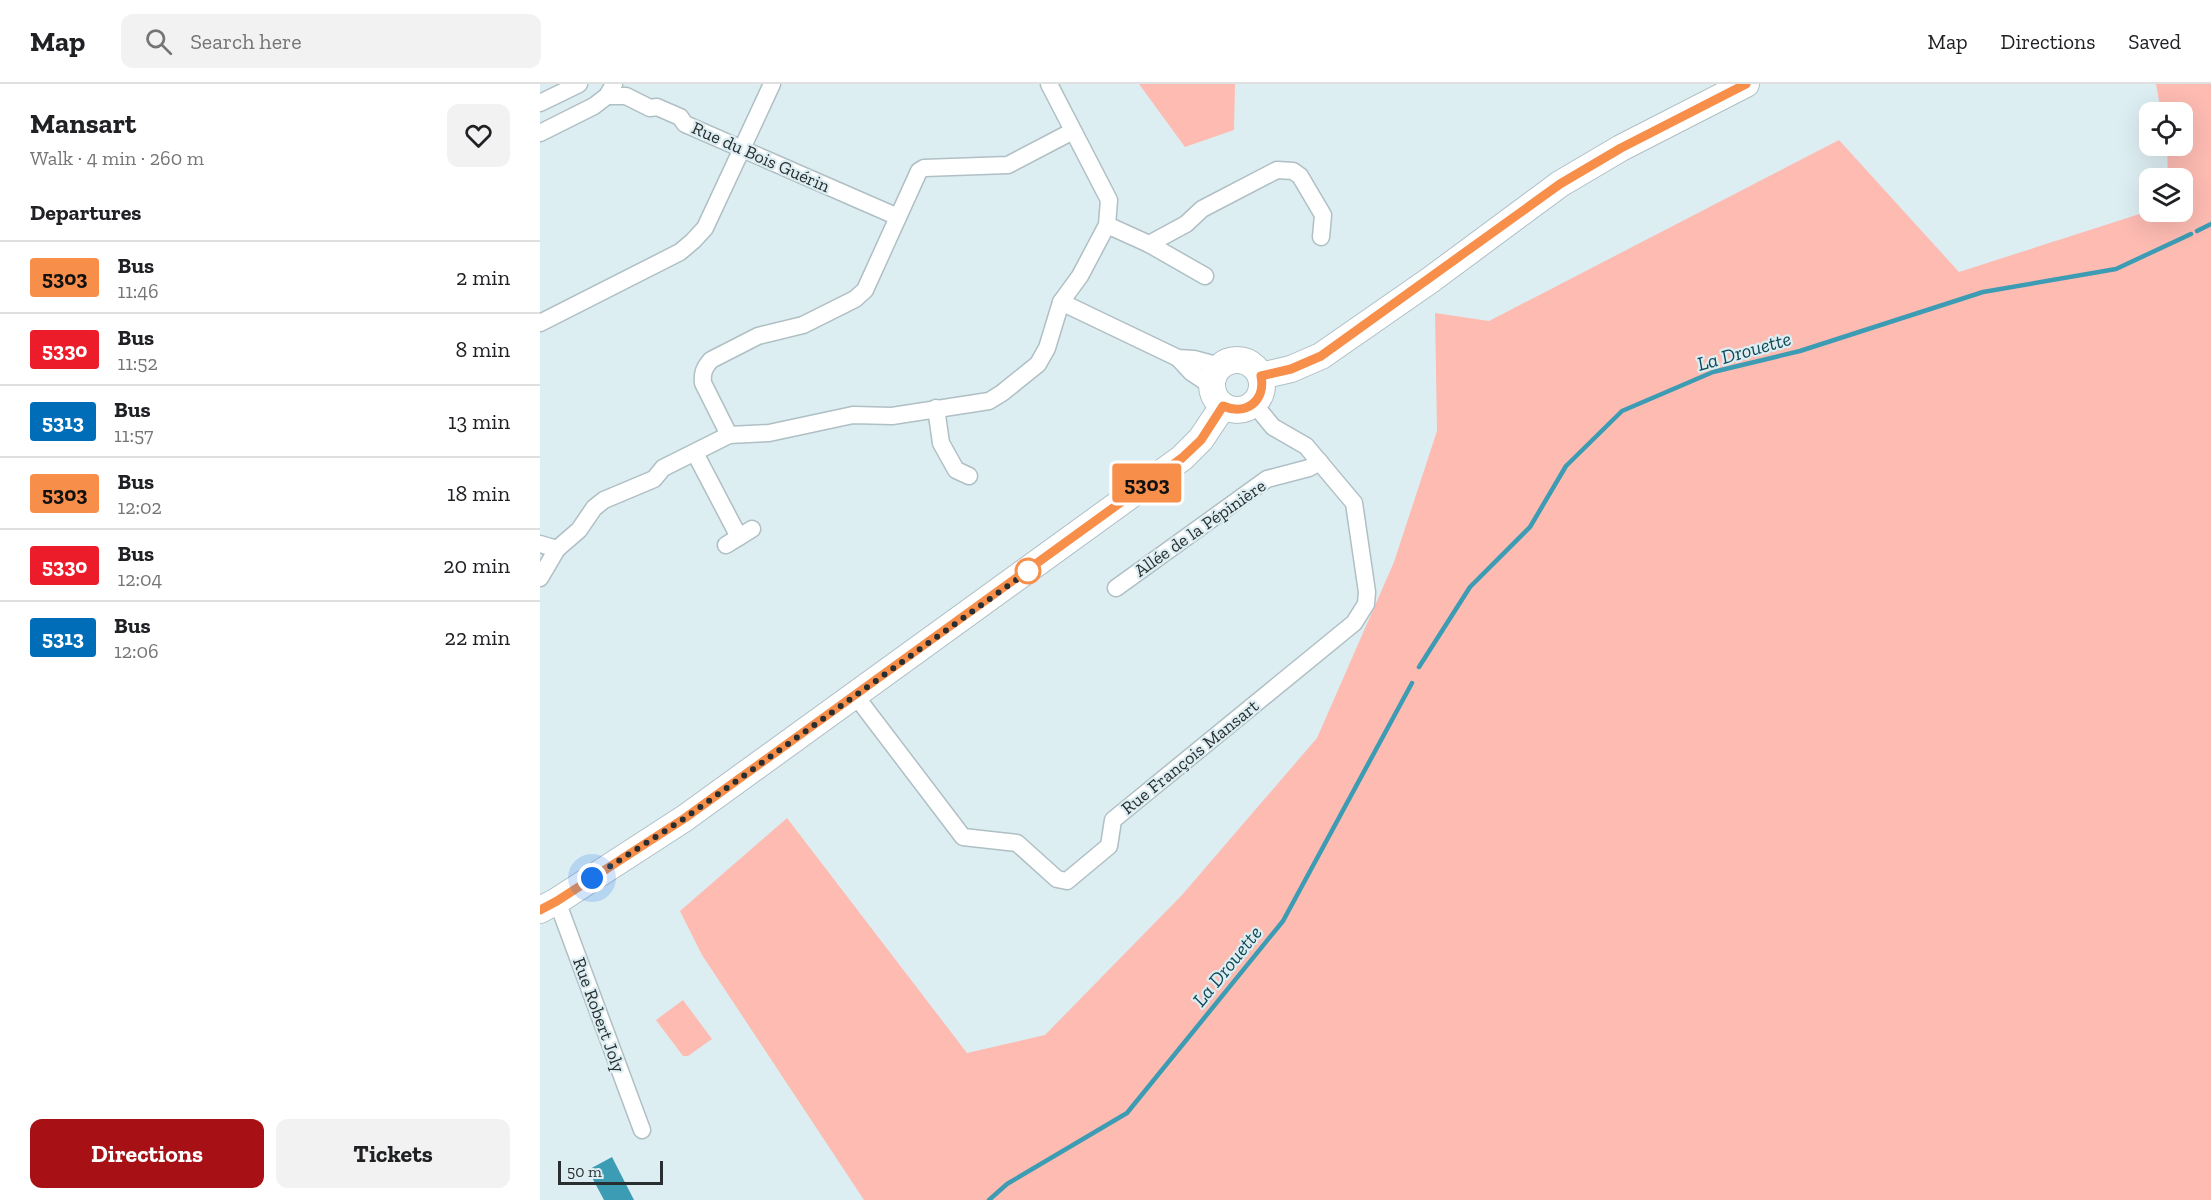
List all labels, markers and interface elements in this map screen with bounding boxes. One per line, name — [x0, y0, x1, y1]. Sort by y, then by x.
search box — [121, 14, 541, 68]
text: Map — [30, 25, 85, 58]
icon: search — [142, 25, 175, 58]
text: Search here — [190, 28, 302, 55]
text: Map — [1928, 29, 1968, 54]
text: Directions — [2001, 29, 2095, 54]
text: Saved — [2128, 29, 2181, 54]
map controls — [2139, 102, 2193, 222]
button: locate — [2139, 102, 2193, 156]
button: heart — [447, 104, 510, 167]
text: Mansart — [30, 107, 136, 140]
street label: Rue du Bois Guérin — [689, 117, 834, 198]
text: Walk · 4 min · 260 m — [30, 146, 204, 170]
button: layers — [2139, 168, 2193, 222]
text: Departures — [30, 199, 141, 226]
text: Bus — [117, 252, 154, 279]
text: 2 min — [456, 264, 510, 291]
text: 5303 — [42, 265, 87, 290]
text: 11:46 — [117, 279, 159, 303]
text: Bus — [117, 324, 154, 351]
water label: La Drouette — [1694, 326, 1794, 376]
text: 8 min — [455, 336, 510, 363]
text: 5330 — [42, 337, 87, 362]
text: 11:52 — [117, 351, 158, 375]
text: Bus — [114, 396, 151, 423]
text: 13 min — [448, 408, 510, 435]
text: 5313 — [42, 409, 84, 434]
text: 11:57 — [114, 423, 154, 447]
line badge: 5303 — [1105, 464, 1189, 502]
text: Bus — [117, 468, 154, 495]
text: 5303 — [1124, 471, 1170, 496]
street label: Allée de la Pépinière — [1130, 474, 1270, 582]
text: 18 min — [447, 480, 510, 507]
text: 5303 — [42, 481, 87, 506]
text: 12:02 — [117, 495, 162, 519]
text: Bus — [117, 540, 154, 567]
text: 20 min — [443, 552, 510, 579]
text: 5330 — [42, 553, 87, 578]
unlabelled marker — [1015, 558, 1041, 584]
text: 12:04 — [117, 567, 162, 591]
text: Bus — [114, 612, 151, 639]
text: 22 min — [445, 624, 510, 651]
text: 5313 — [42, 625, 84, 650]
text: 12:06 — [114, 639, 159, 663]
street label: Rue François Mansart — [1117, 695, 1263, 819]
your location — [577, 863, 607, 893]
water label: La Drouette — [1187, 921, 1267, 1011]
street label: Rue Robert Joly — [568, 955, 630, 1076]
button: Directions — [30, 1119, 264, 1188]
button: Tickets — [276, 1119, 510, 1188]
scale bar — [558, 1158, 663, 1186]
text: 50 m — [567, 1162, 602, 1181]

